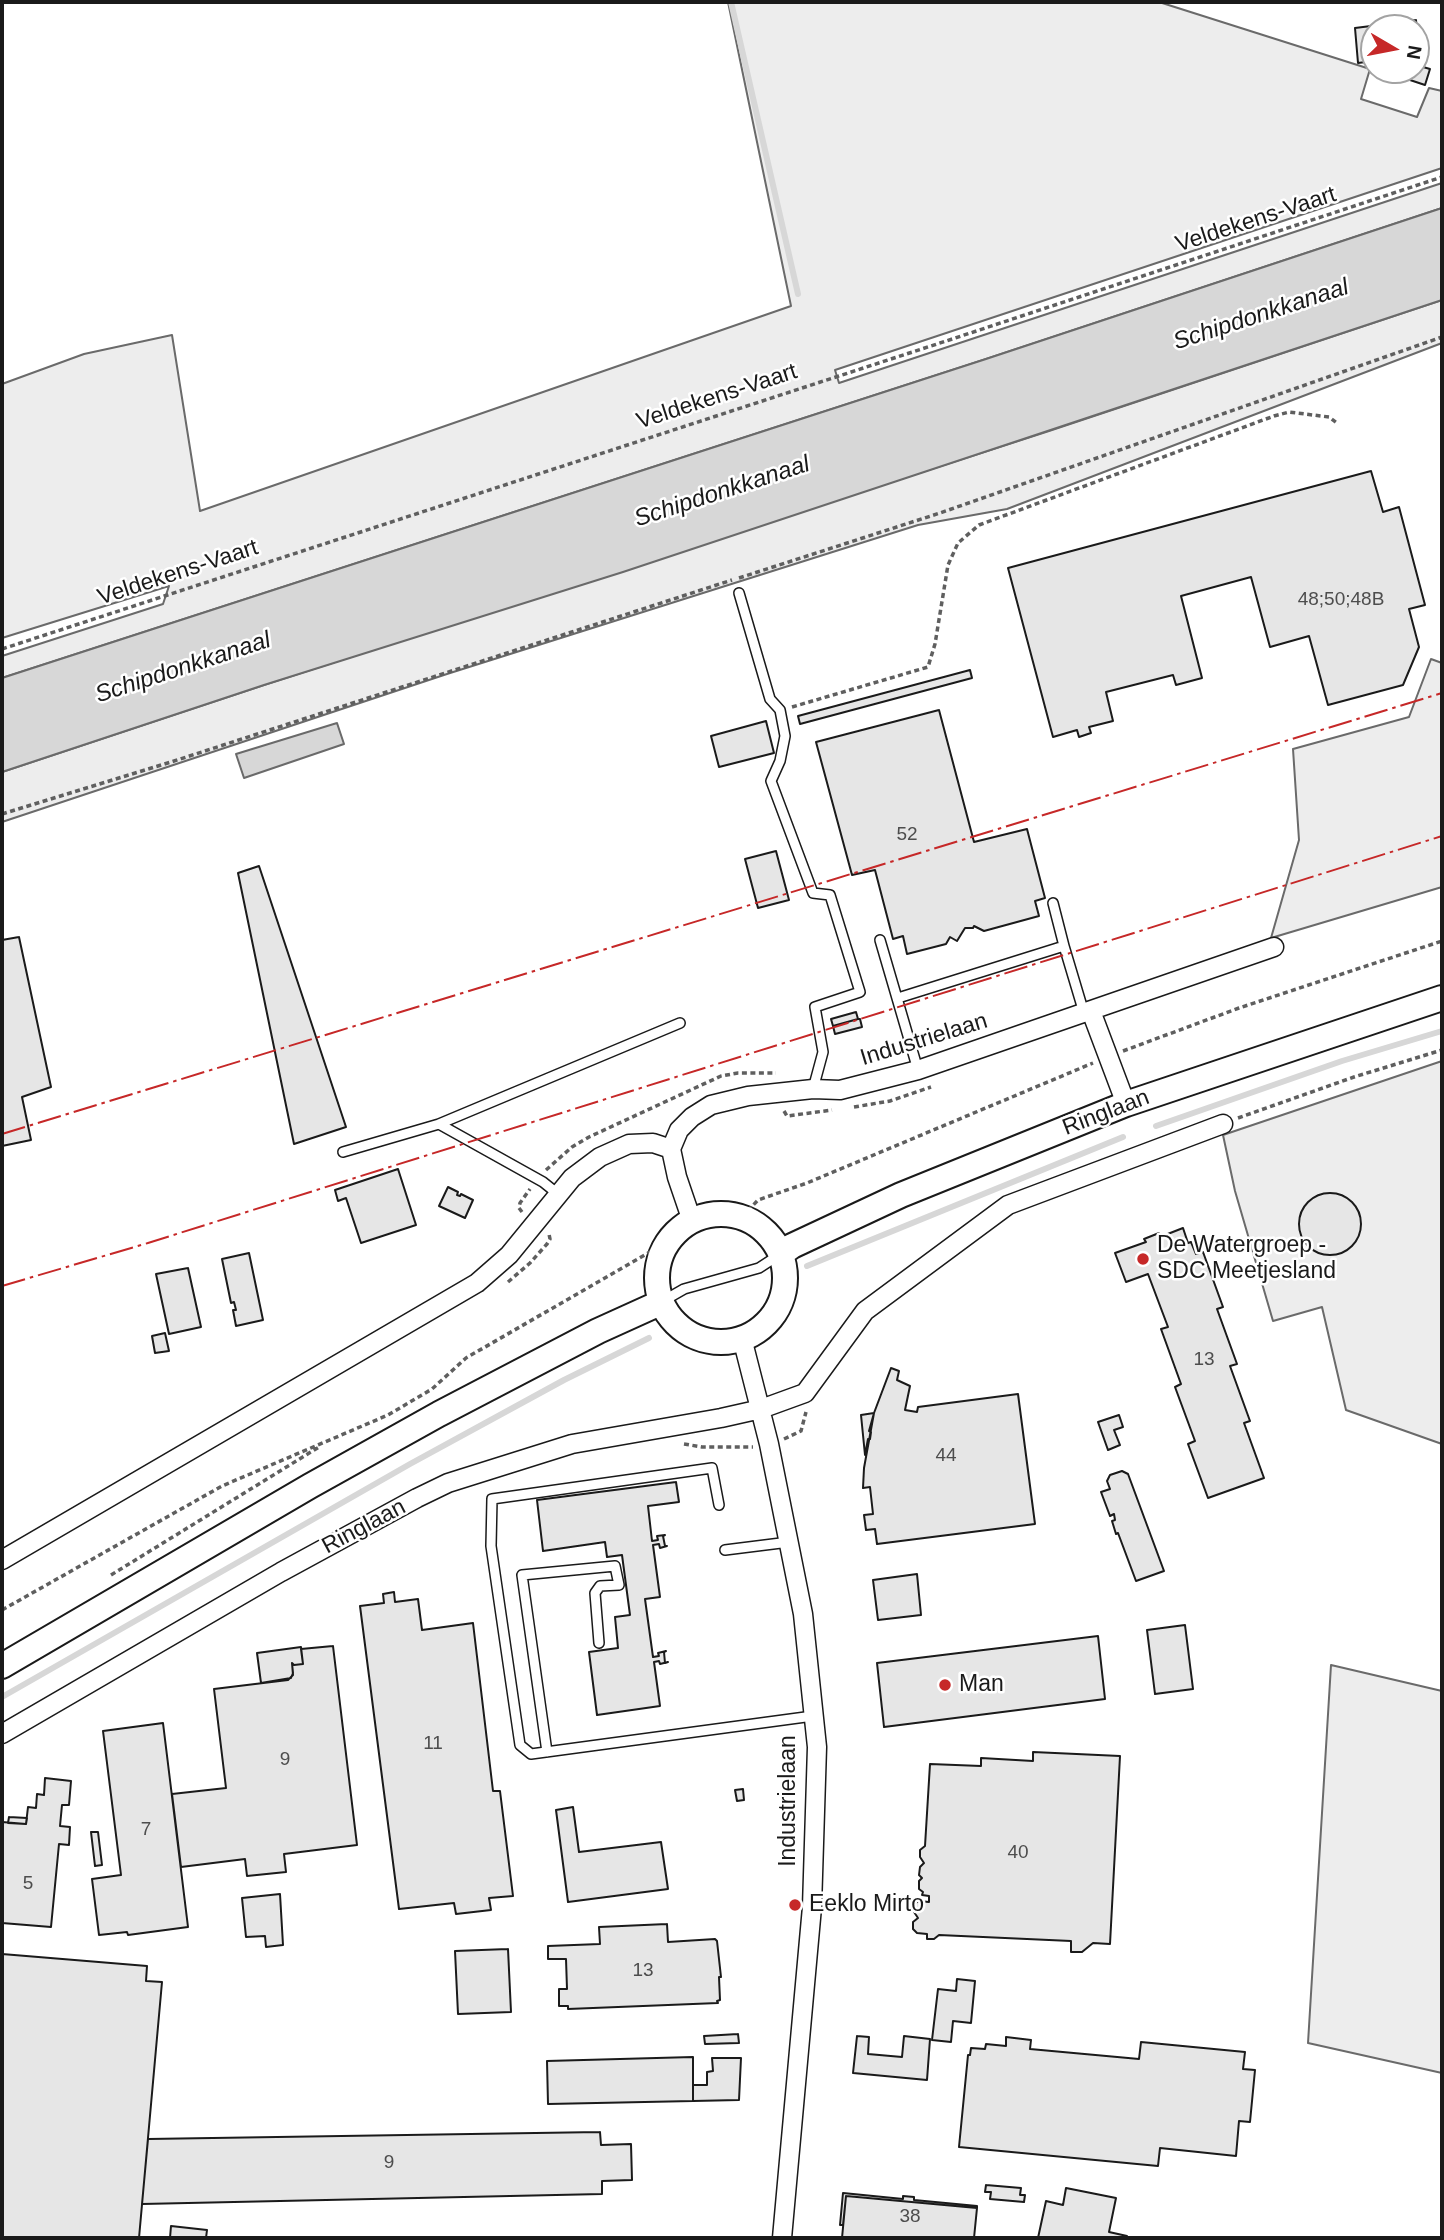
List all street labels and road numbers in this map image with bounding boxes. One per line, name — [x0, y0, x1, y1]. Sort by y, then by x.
street label: Veldekens-Vaart — [1172, 181, 1340, 259]
street label: Veldekens-Vaart — [633, 358, 801, 436]
street label: Veldekens-Vaart — [94, 534, 262, 612]
street label: Industrielaan — [857, 1008, 991, 1072]
street label: Ringlaan — [1059, 1084, 1153, 1142]
street label: Ringlaan — [317, 1494, 411, 1560]
street label: Industrielaan — [775, 1735, 803, 1867]

